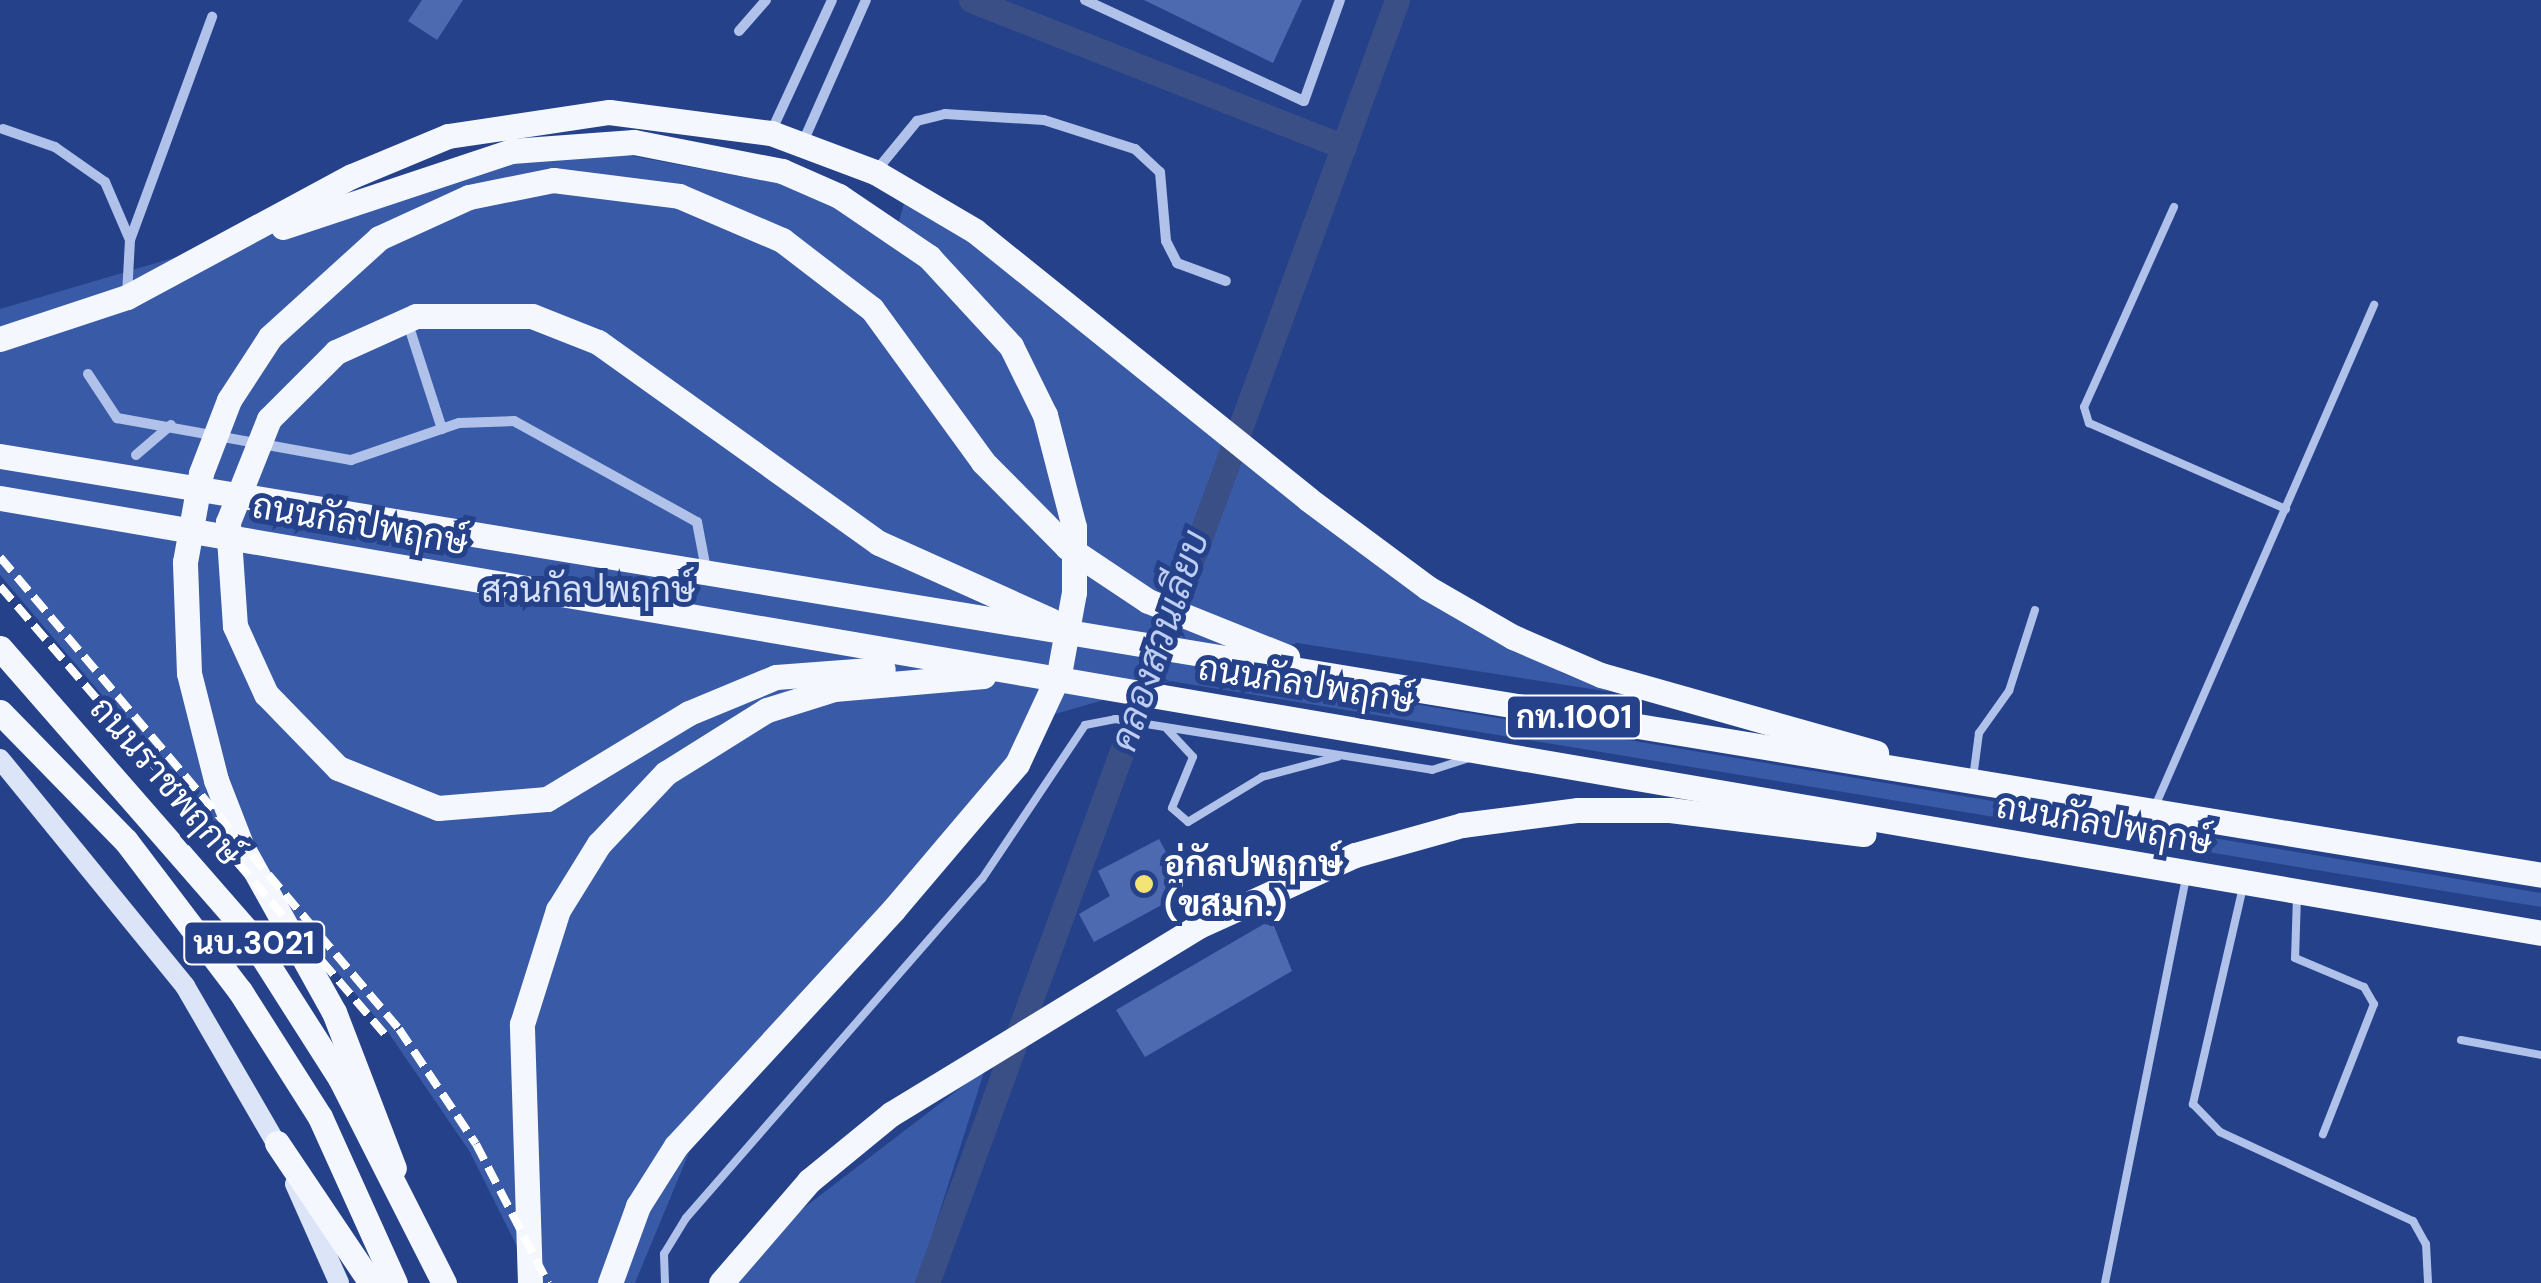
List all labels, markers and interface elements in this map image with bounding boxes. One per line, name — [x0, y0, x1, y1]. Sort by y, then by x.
street label: ถนนกัลปพฤกษ์ — [249, 484, 471, 564]
water label: คลองสวนเลียบ — [1101, 525, 1219, 757]
park label: สวนกัลปพฤกษ์ — [481, 569, 695, 611]
street label: ถนนกัลปพฤกษ์ — [1195, 646, 1417, 722]
street label: ถนนราชพฤกษ์ — [81, 688, 251, 874]
road number: กท.1001 — [1504, 690, 1644, 744]
street label: ถนนกัลปพฤกษ์ — [1993, 784, 2215, 864]
place label: อู่กัลปพฤกษ์ (ขสมก.) — [1164, 843, 1343, 925]
marker: อู่กัลปพฤกษ์ (ขสมก.) — [1133, 873, 1155, 895]
road number: นบ.3021 — [182, 916, 326, 970]

